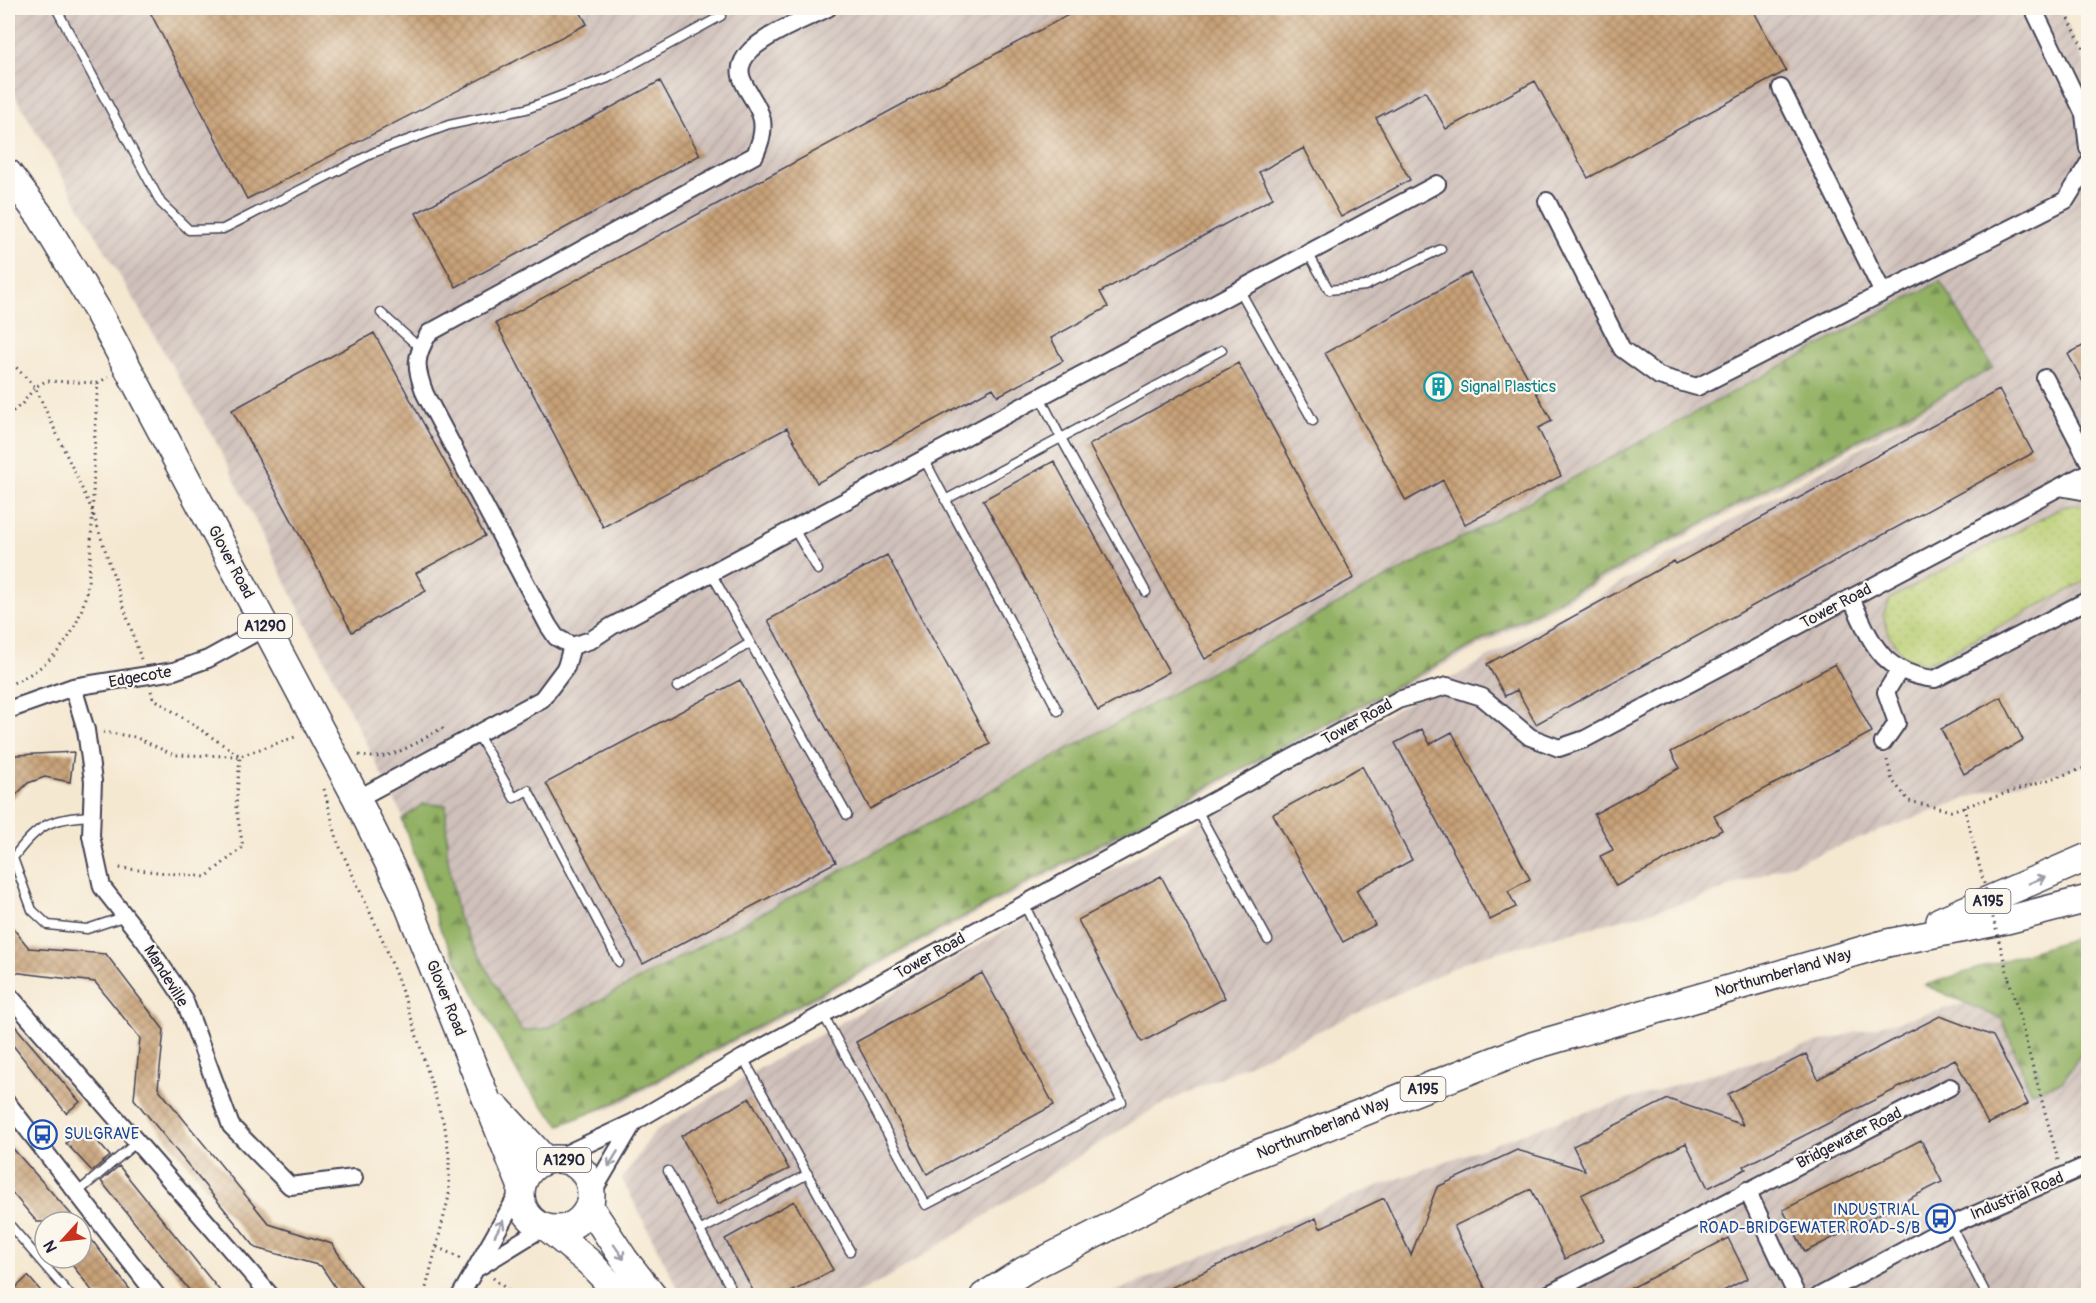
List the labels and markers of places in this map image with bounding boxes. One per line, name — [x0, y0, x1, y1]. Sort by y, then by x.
building icon: Signal Plastics — [1423, 371, 1455, 403]
place label: Signal Plastics — [1460, 377, 1556, 397]
bus stop icon: SULGRAVE — [27, 1118, 59, 1150]
place label: SULGRAVE — [64, 1124, 139, 1144]
place label: INDUSTRIAL ROAD-BRIDGEWATER ROAD-S/B — [1699, 1200, 1920, 1238]
bus stop icon: INDUSTRIAL ROAD-BRIDGEWATER ROAD-S/B — [1925, 1203, 1957, 1235]

